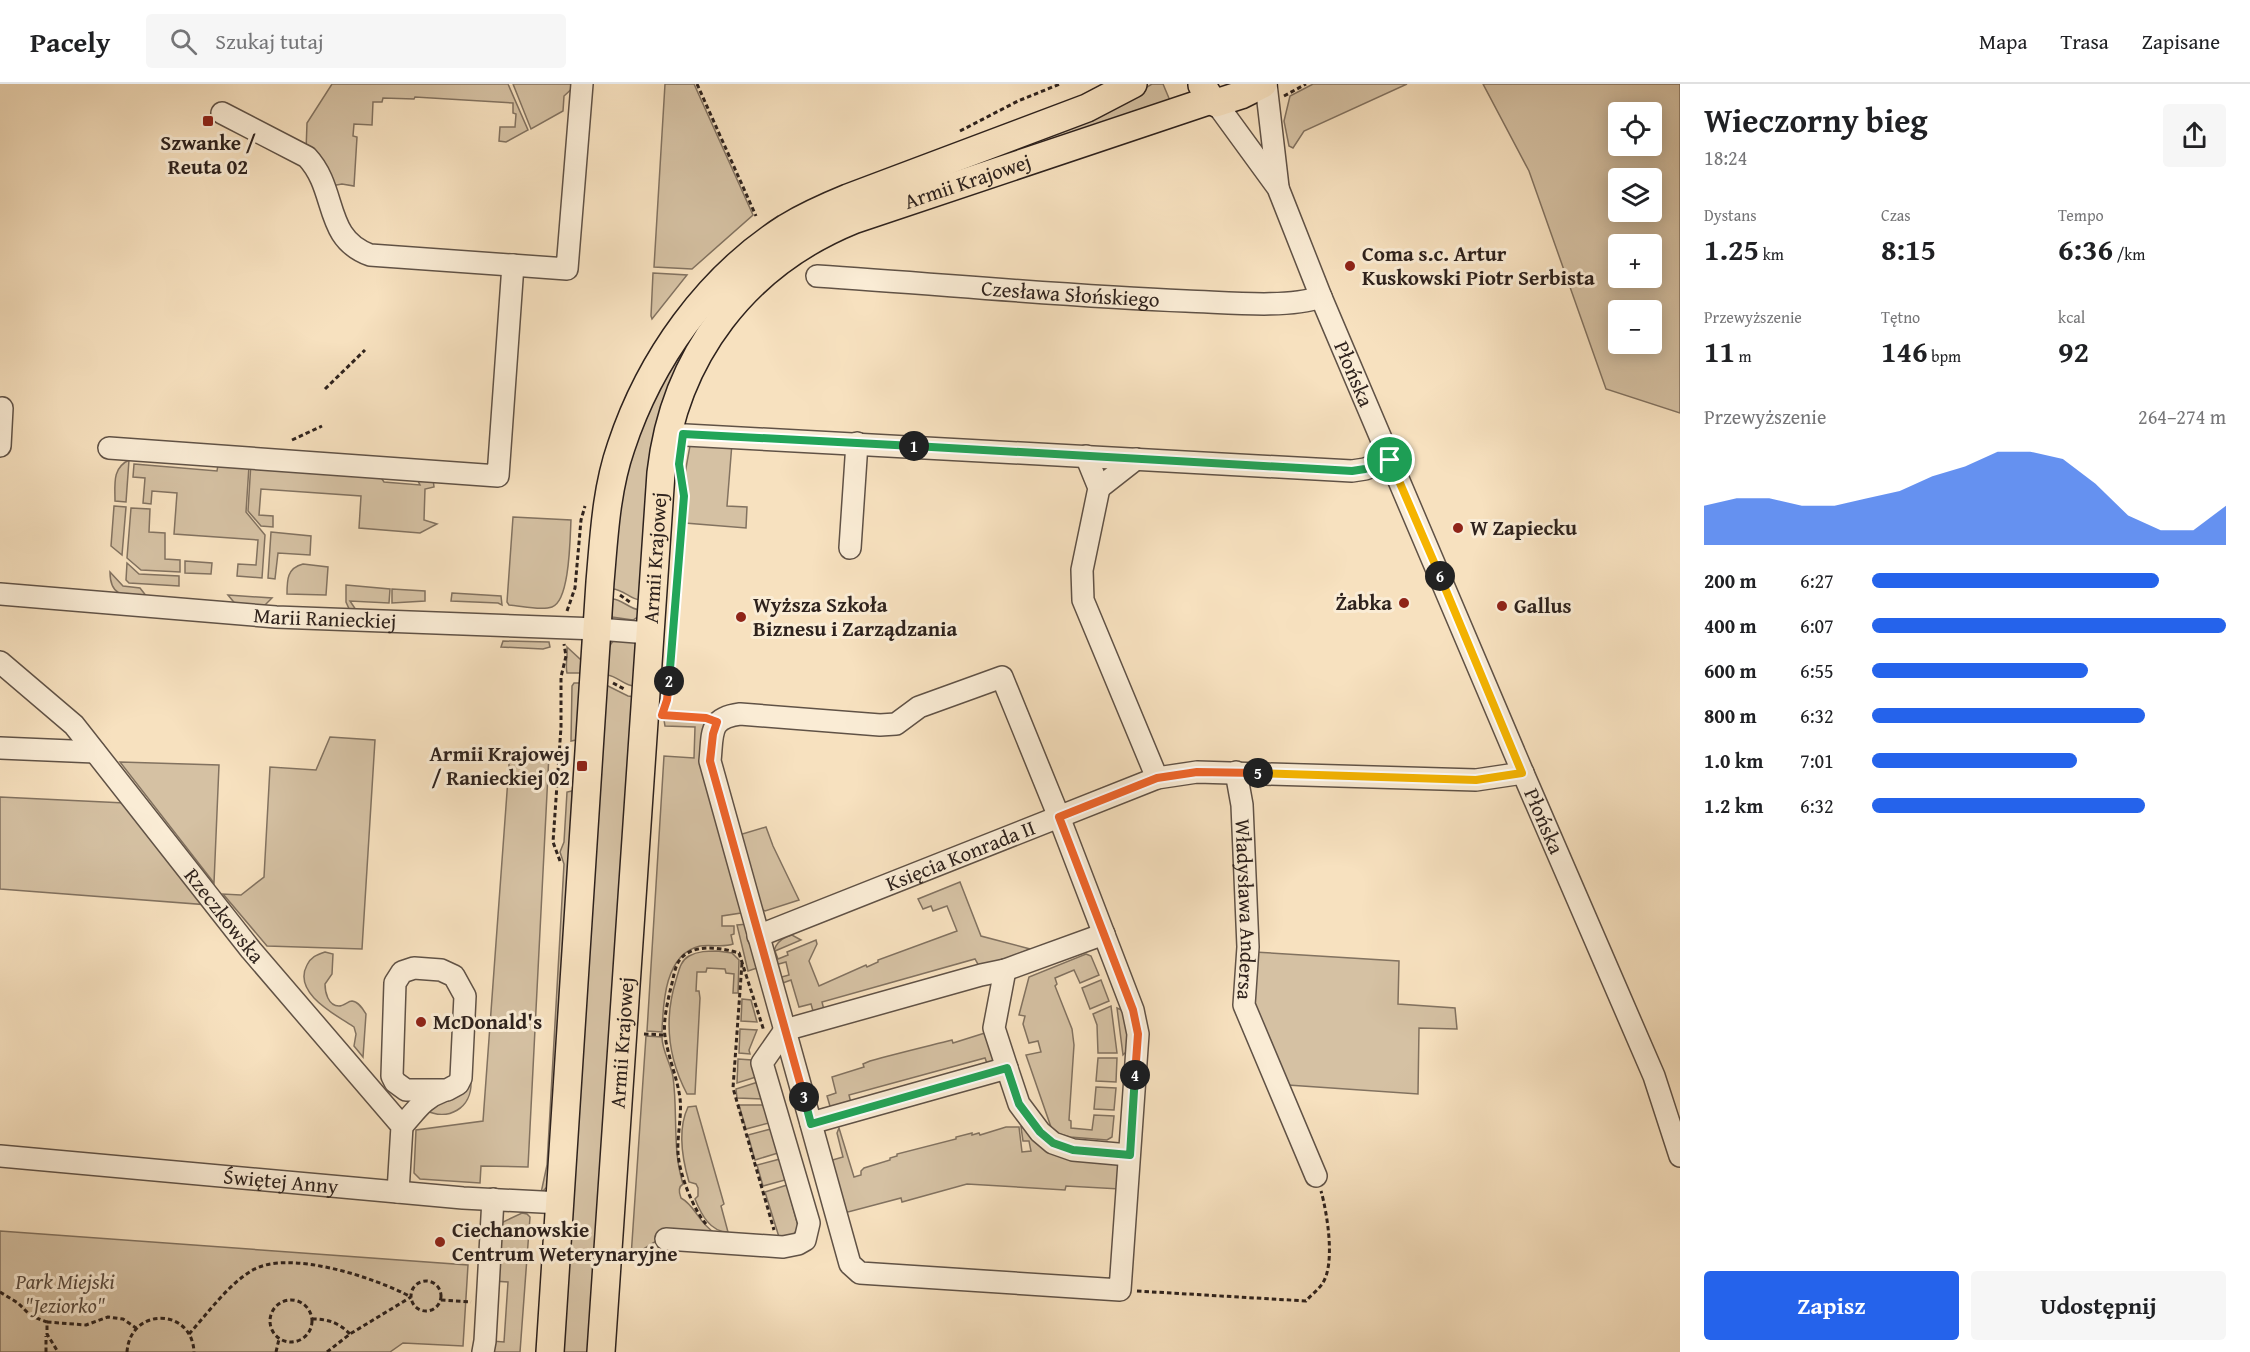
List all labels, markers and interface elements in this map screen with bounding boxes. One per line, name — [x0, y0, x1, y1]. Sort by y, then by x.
search box — [146, 14, 566, 68]
text: Pacely — [30, 21, 110, 62]
icon: search — [167, 25, 200, 58]
text: Szukaj tutaj — [215, 25, 324, 57]
text: Mapa — [1979, 26, 2027, 57]
text: Trasa — [2060, 26, 2109, 57]
text: Zapisane — [2142, 26, 2220, 57]
text: Wieczorny bieg — [1704, 96, 1928, 144]
map controls — [1608, 102, 1662, 354]
button: locate — [1608, 102, 1662, 156]
button: share — [2163, 104, 2226, 167]
marker: Szwanke / Reuta 02 — [201, 114, 215, 128]
place label: Szwanke / Reuta 02 — [160, 127, 256, 182]
text: 18:24 — [1704, 143, 1747, 172]
street label: Armii Krajowej — [900, 145, 1035, 217]
button: layers — [1608, 168, 1662, 222]
text: Dystans — [1704, 203, 1757, 227]
text: Czas — [1881, 203, 1911, 227]
text: Tempo — [2058, 203, 2104, 227]
text: 1.25 — [1704, 227, 1759, 271]
text: 8:15 — [1881, 227, 1936, 271]
text: 6:36 — [2058, 227, 2113, 271]
button: + — [1608, 234, 1662, 288]
place label: Coma s.c. Artur Kuskowski Piotr Serbista — [1362, 238, 1595, 293]
text: km — [1759, 242, 1784, 266]
text: /km — [2113, 242, 2145, 266]
marker: Coma s.c. Artur Kuskowski Piotr Serbista — [1343, 259, 1357, 273]
street label: Czesława Słońskiego — [980, 272, 1160, 315]
button: − — [1608, 300, 1662, 354]
text: Przewyższenie — [1704, 305, 1802, 329]
text: Tętno — [1881, 305, 1920, 329]
text: kcal — [2058, 305, 2085, 329]
text: 11 — [1704, 329, 1735, 373]
text: 146 — [1881, 329, 1928, 373]
text: 92 — [2058, 329, 2089, 373]
street label: Płońska — [1326, 336, 1382, 412]
text: m — [1735, 344, 1752, 368]
text: bpm — [1928, 344, 1961, 368]
text: Przewyższenie — [1704, 402, 1826, 431]
text: 264–274 m — [2138, 402, 2226, 431]
pin: 1 — [899, 431, 929, 461]
text: 1 — [910, 434, 918, 458]
pin — [1364, 434, 1415, 485]
icon: arrive — [1373, 443, 1406, 476]
street label: Armii Krajowej — [635, 491, 675, 625]
place label: W Zapiecku — [1470, 512, 1577, 543]
marker: W Zapiecku — [1451, 521, 1465, 535]
pin: 6 — [1425, 561, 1455, 591]
text: 6 — [1436, 564, 1444, 588]
text: 200 m — [1704, 566, 1757, 595]
text: 6:27 — [1800, 566, 1834, 595]
place label: Żabka — [1335, 587, 1392, 618]
place label: Wyższa Szkoła Biznesu i Zarządzania — [753, 589, 958, 644]
place label: Gallus — [1514, 590, 1572, 621]
marker: Żabka — [1397, 596, 1411, 610]
street label: Marii Ranieckiej — [252, 599, 397, 636]
marker: Gallus — [1495, 599, 1509, 613]
marker: Wyższa Szkoła Biznesu i Zarządzania — [734, 610, 748, 624]
text: 400 m — [1704, 611, 1757, 640]
text: 6:07 — [1800, 611, 1834, 640]
text: 600 m — [1704, 656, 1757, 685]
text: 6:55 — [1800, 656, 1834, 685]
pin: 2 — [654, 666, 684, 696]
text: 2 — [665, 669, 673, 693]
text: 800 m — [1704, 701, 1757, 730]
text: 6:32 — [1800, 701, 1834, 730]
place label: Armii Krajowej / Ranieckiej 02 — [429, 738, 570, 793]
text: 1.0 km — [1704, 746, 1763, 775]
text: 7:01 — [1800, 746, 1834, 775]
pin: 5 — [1243, 758, 1273, 788]
marker: Armii Krajowej / Ranieckiej 02 — [575, 759, 589, 773]
text: 5 — [1254, 761, 1262, 785]
street label: Płońska — [1516, 783, 1572, 859]
text: 1.2 km — [1704, 791, 1763, 820]
text: 6:32 — [1800, 791, 1834, 820]
street label: Księcia Konrada II — [881, 812, 1040, 899]
street label: Władysława Andersa — [1228, 818, 1264, 1001]
street label: Rzeczkowska — [177, 861, 272, 970]
street label: Armii Krajowej — [602, 976, 642, 1110]
place label: McDonald's — [433, 1006, 542, 1037]
marker: McDonald's — [414, 1015, 428, 1029]
pin: 4 — [1120, 1060, 1150, 1090]
text: 4 — [1131, 1063, 1139, 1087]
pin: 3 — [789, 1082, 819, 1112]
text: 3 — [800, 1085, 808, 1109]
street label: Świętej Anny — [222, 1160, 340, 1202]
place label: Ciechanowskie Centrum Weterynaryjne — [452, 1214, 677, 1269]
marker: Ciechanowskie Centrum Weterynaryjne — [433, 1235, 447, 1249]
park label: Park Miejski "Jeziorko" — [14, 1266, 115, 1321]
button: Zapisz — [1704, 1271, 1959, 1340]
button: Udostępnij — [1971, 1271, 2226, 1340]

